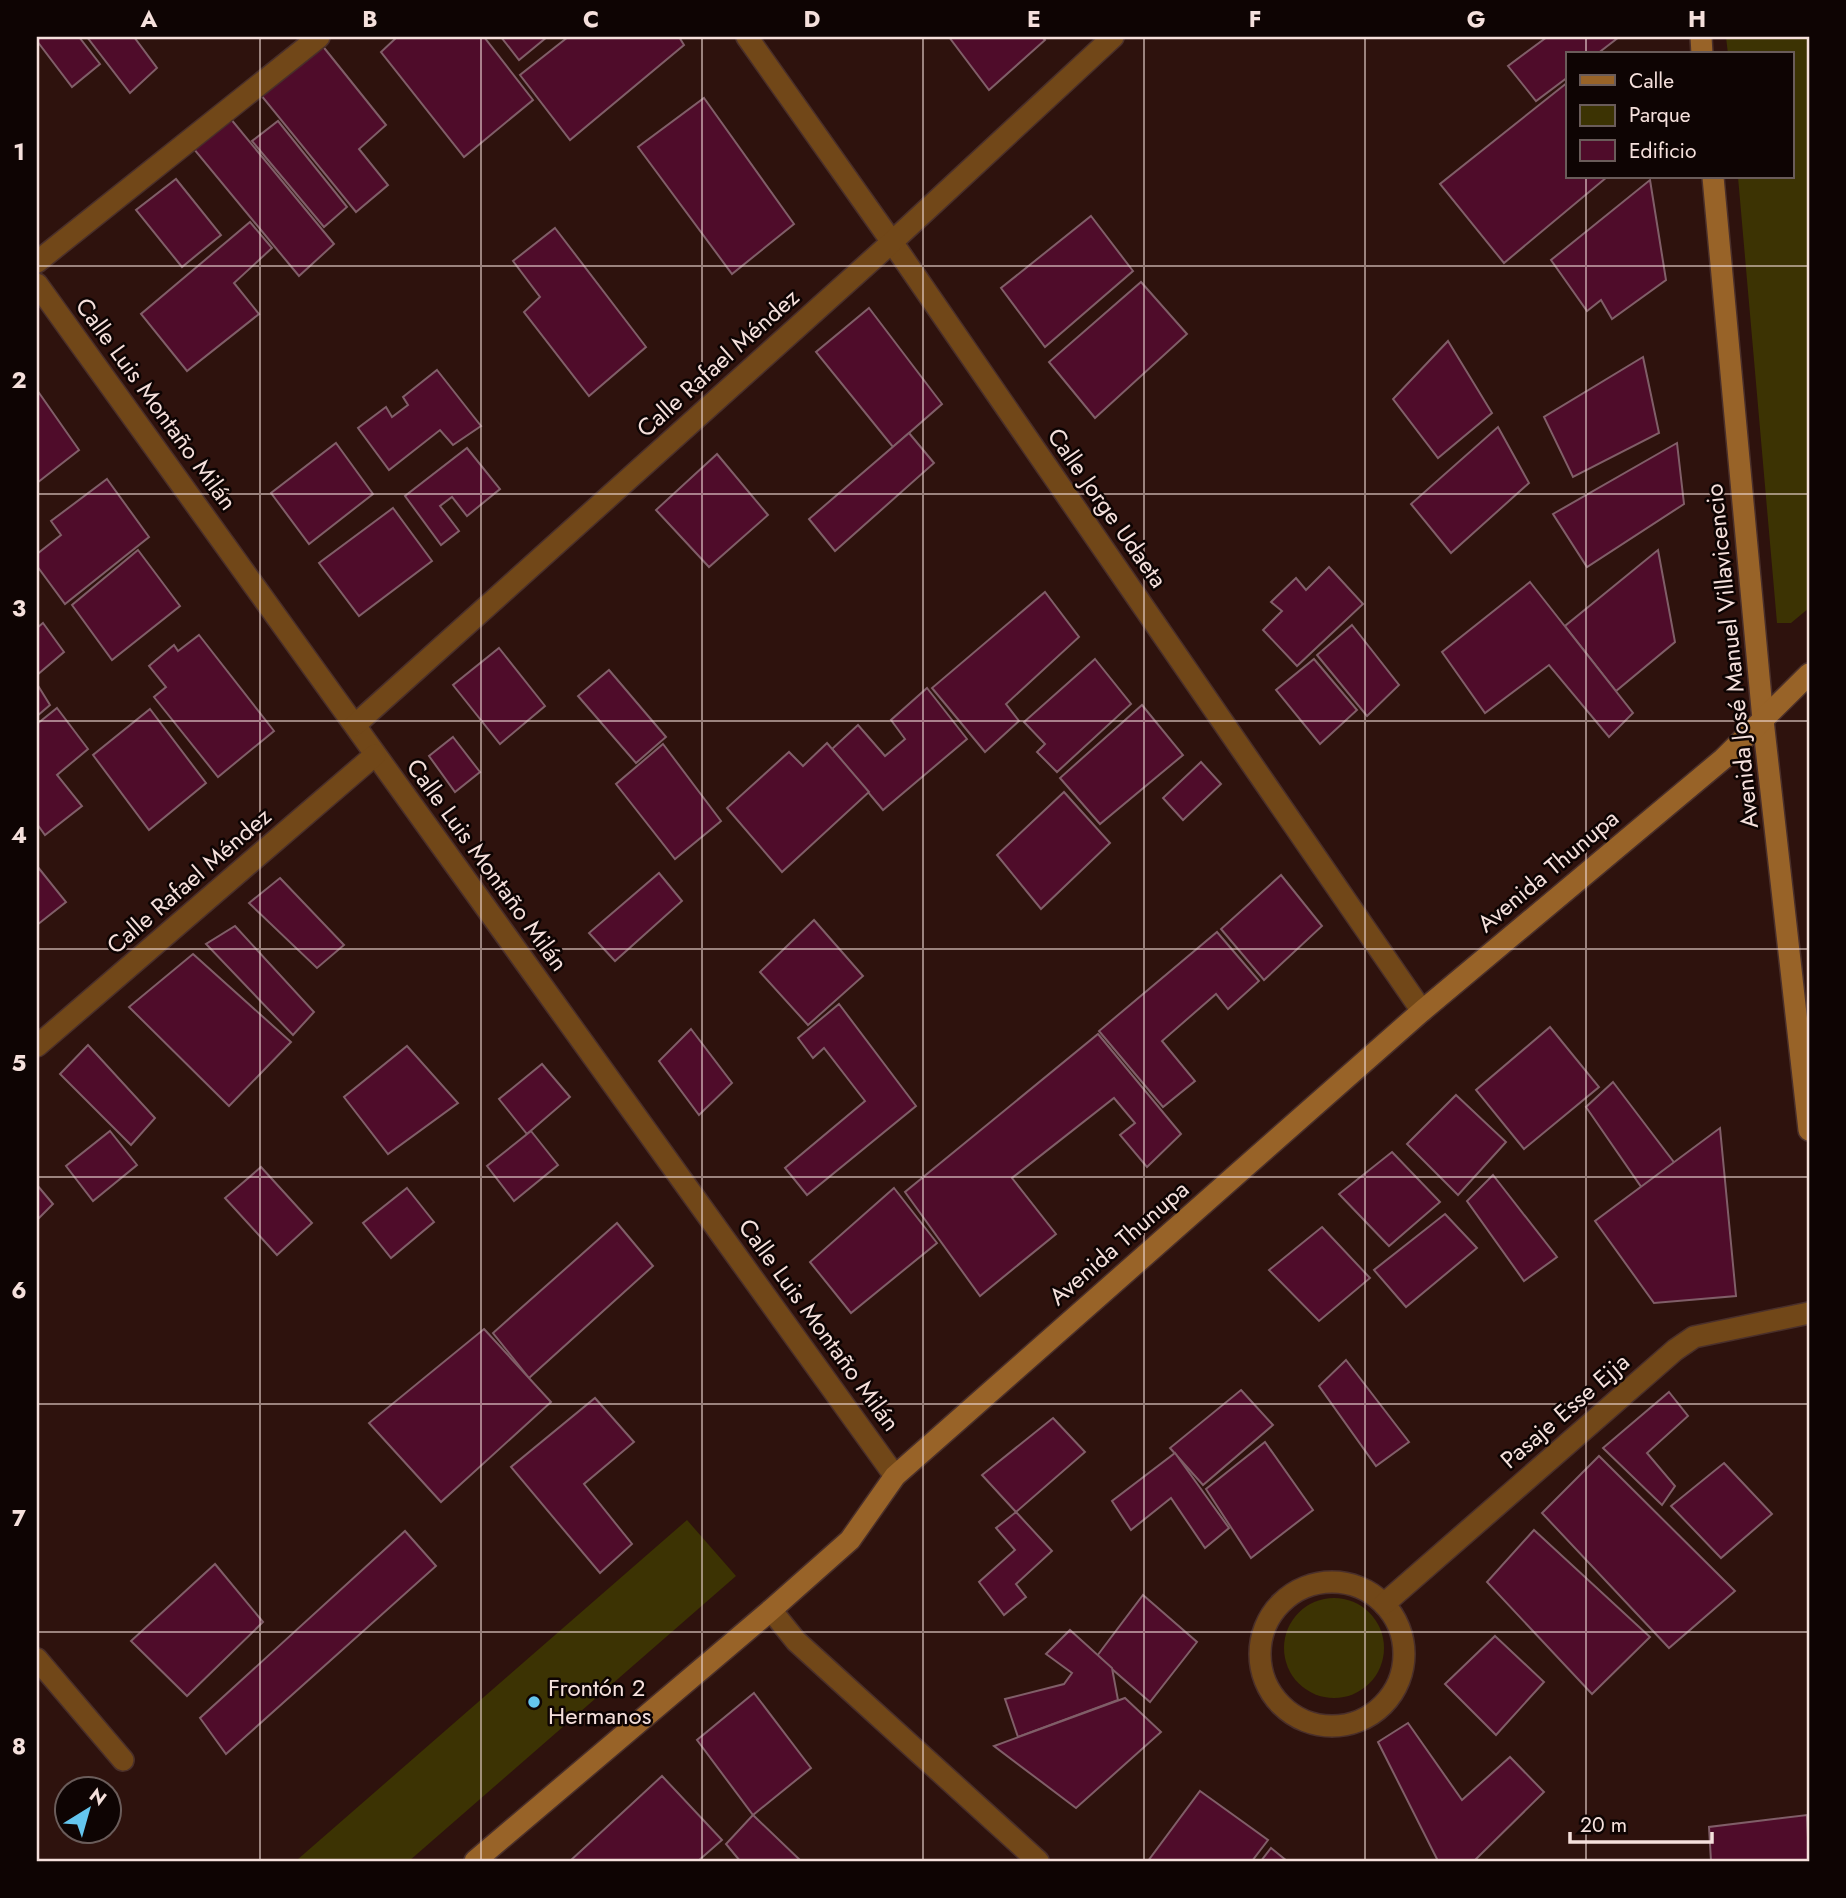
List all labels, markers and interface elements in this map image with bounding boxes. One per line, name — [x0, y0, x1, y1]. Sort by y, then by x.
text: A — [140, 2, 158, 36]
text: B — [362, 2, 378, 36]
text: C — [583, 2, 599, 36]
text: D — [804, 2, 821, 36]
text: E — [1027, 2, 1041, 36]
text: F — [1249, 2, 1261, 36]
text: G — [1467, 2, 1485, 36]
text: H — [1688, 2, 1706, 36]
legend — [1566, 52, 1794, 178]
text: Calle — [1629, 66, 1674, 96]
text: Parque — [1629, 100, 1691, 130]
text: 1 — [13, 135, 25, 169]
text: Edificio — [1629, 136, 1696, 166]
street label: Calle Rafael Méndez — [629, 280, 807, 445]
street label: Calle Luis Montaño Milán — [67, 290, 246, 517]
text: 2 — [11, 363, 27, 397]
street label: Calle Jorge Udaeta — [1039, 420, 1176, 595]
street label: Avenida José Manuel Villavicencio — [1696, 482, 1767, 830]
text: 3 — [12, 591, 26, 625]
street label: Calle Luis Montaño Milán — [398, 751, 577, 978]
street label: Calle Rafael Méndez — [99, 799, 279, 962]
street label: Avenida Thunupa — [1469, 801, 1626, 940]
text: 4 — [11, 818, 27, 852]
text: 5 — [12, 1046, 26, 1080]
street label: Avenida Thunupa — [1041, 1172, 1196, 1313]
street label: Calle Luis Montaño Milán — [730, 1211, 909, 1438]
text: 6 — [11, 1273, 27, 1307]
street label: Pasaje Esse Ejja — [1492, 1345, 1637, 1477]
text: 7 — [12, 1501, 26, 1535]
place label: Frontón 2 Hermanos — [548, 1670, 651, 1733]
marker: Frontón 2 Hermanos — [526, 1694, 542, 1710]
text: 8 — [12, 1729, 26, 1763]
north arrow — [52, 1776, 122, 1846]
text: N — [84, 1781, 112, 1812]
scale bar — [1570, 1800, 1711, 1844]
text: 20 m — [1580, 1810, 1627, 1840]

